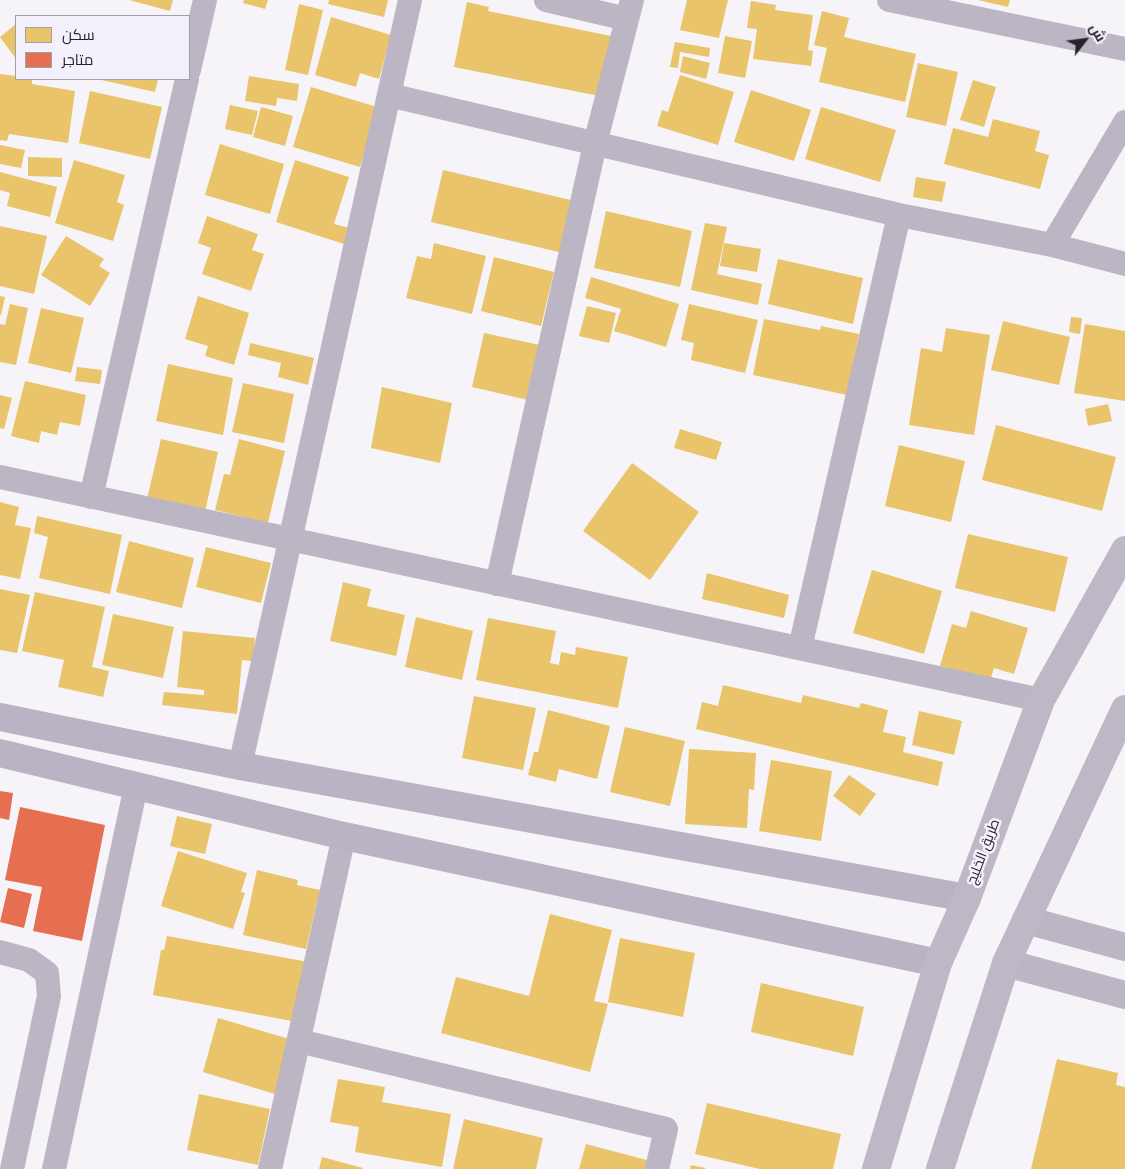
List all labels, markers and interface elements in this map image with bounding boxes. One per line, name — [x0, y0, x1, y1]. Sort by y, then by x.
legend — [15, 15, 190, 80]
north arrow — [1060, 15, 1110, 65]
text: ش — [1087, 21, 1109, 44]
text: سكن — [62, 26, 95, 44]
text: متاجر — [62, 51, 93, 69]
street label: طريق الخليج — [964, 817, 1004, 887]

